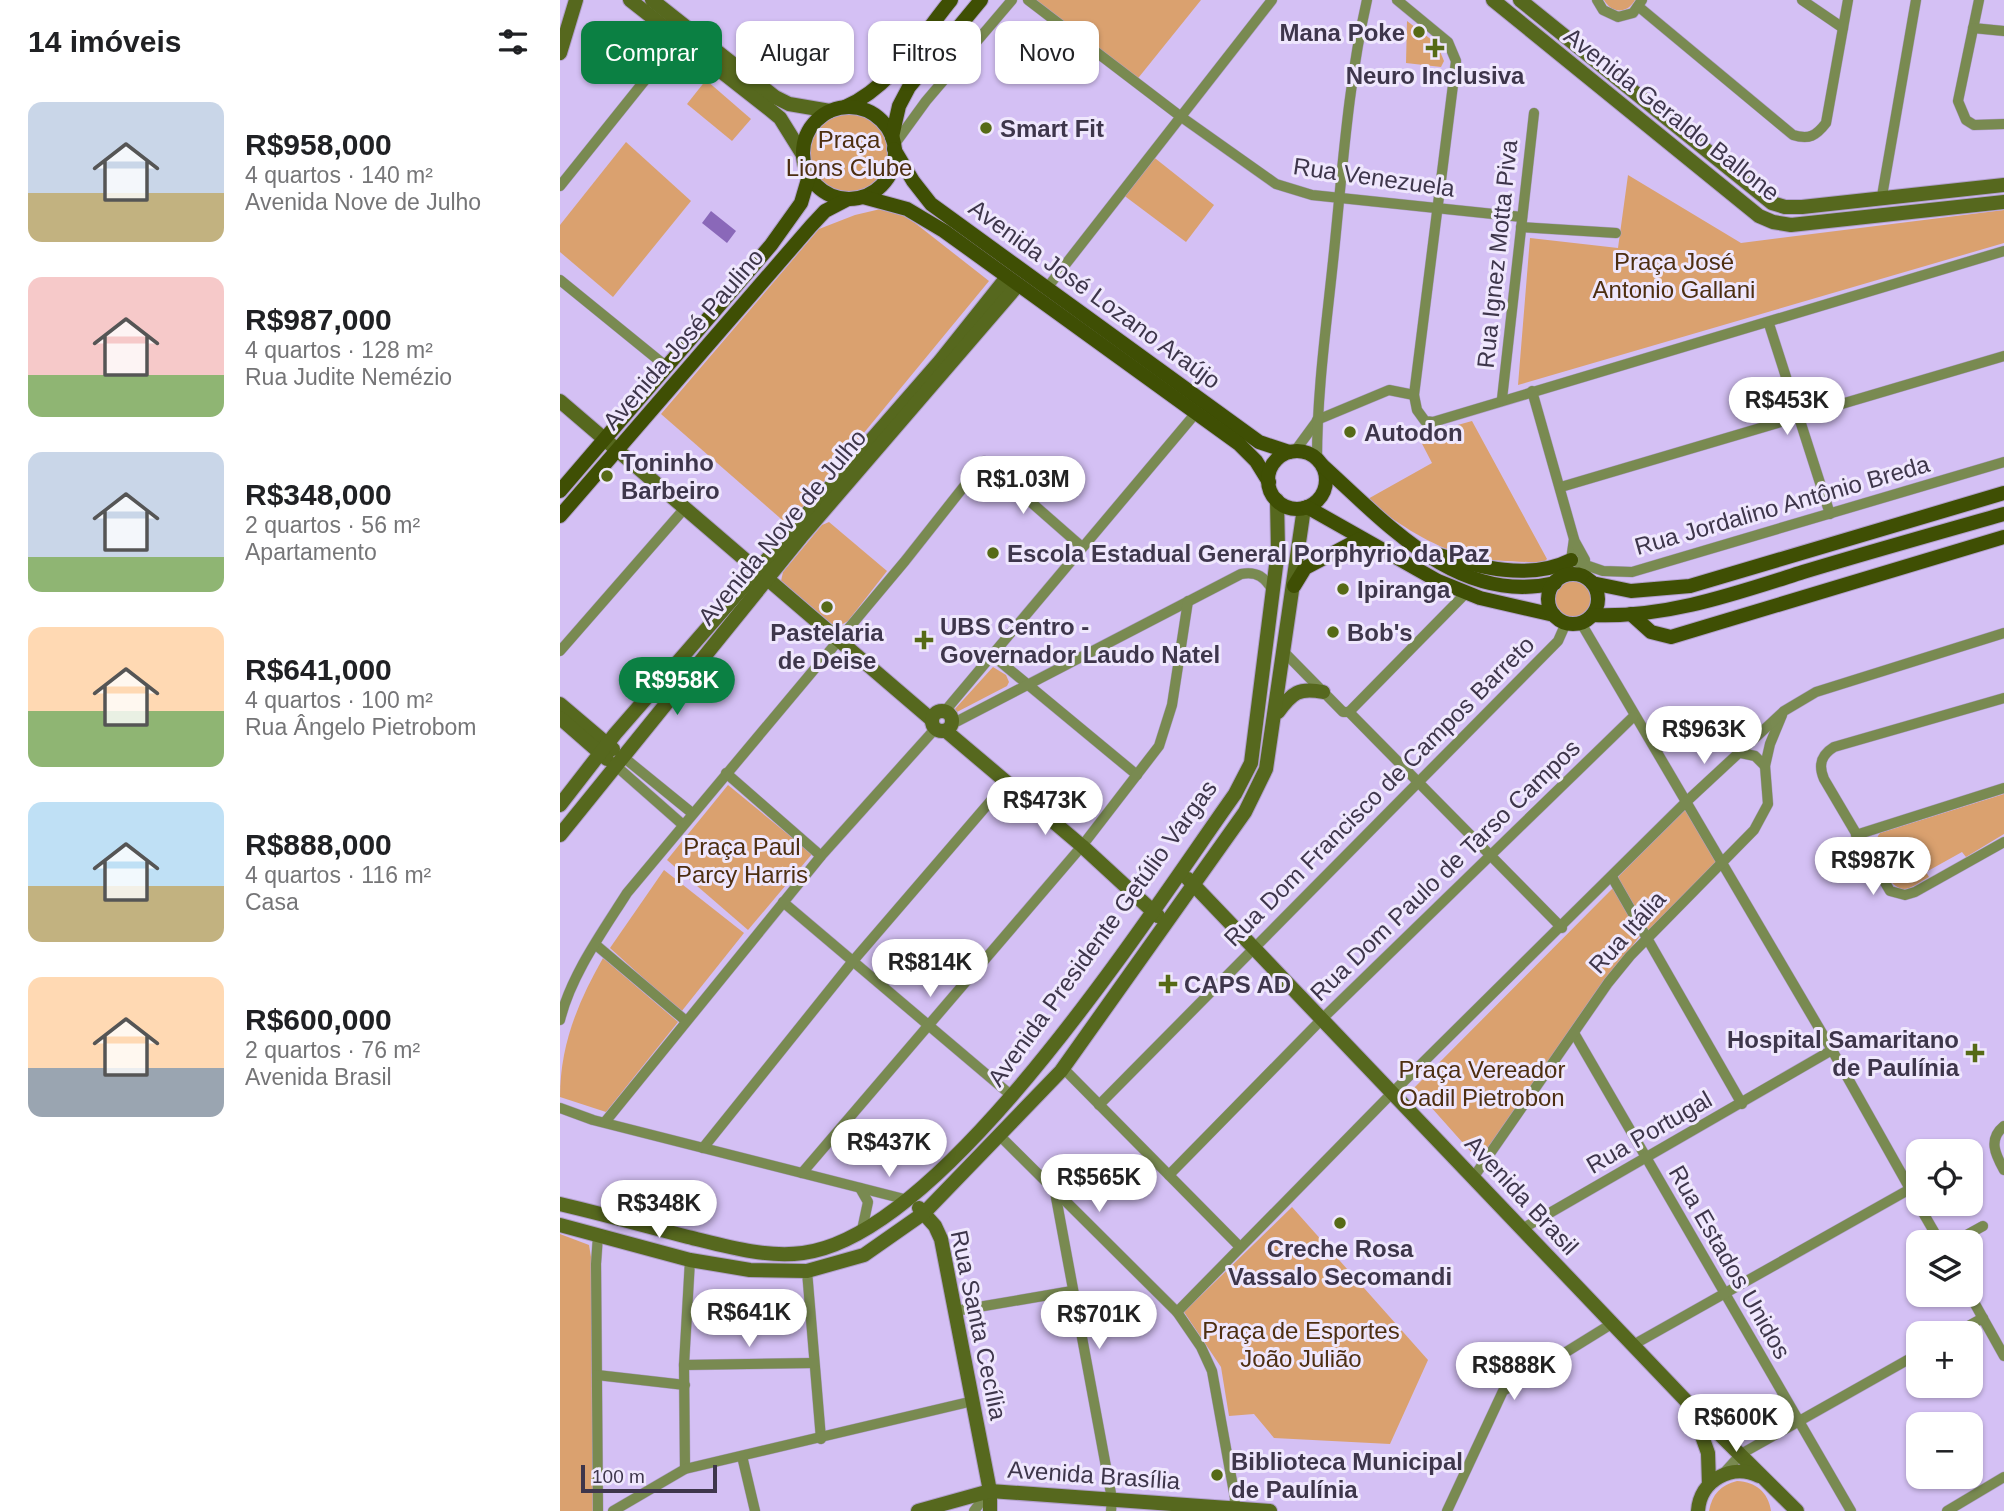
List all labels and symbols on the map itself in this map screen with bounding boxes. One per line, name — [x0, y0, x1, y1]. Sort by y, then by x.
place label: Mana Poke — [1280, 19, 1405, 46]
street label: Avenida Geraldo Ballone — [1559, 22, 1785, 206]
marker: Mana Poke — [1411, 24, 1427, 40]
marker: Neuro Inclusiva — [1425, 38, 1445, 58]
place label: Neuro Inclusiva — [1346, 62, 1525, 89]
place label: Smart Fit — [1000, 115, 1104, 142]
marker: Smart Fit — [978, 120, 994, 136]
park label: Praça Lions Clube — [786, 126, 912, 181]
street label: Rua Ignez Motta Piva — [1472, 138, 1522, 370]
street label: Rua Venezuela — [1292, 152, 1457, 202]
street label: Avenida José Lozano Araújo — [964, 194, 1226, 394]
street label: Avenida José Paulino — [597, 243, 769, 435]
park label: Praça José Antonio Gallani — [1593, 248, 1755, 303]
pin: R$453K — [1730, 378, 1844, 437]
place label: Autodon — [1364, 419, 1463, 446]
street label: Avenida Nove de Julho — [692, 424, 872, 630]
marker: Autodon — [1342, 424, 1358, 440]
place label: Toninho Barbeiro — [621, 449, 720, 504]
street label: Rua Jordalino Antônio Breda — [1631, 450, 1933, 560]
pin: R$1.03M — [958, 456, 1088, 516]
marker: Toninho Barbeiro — [599, 468, 615, 484]
place label: Escola Estadual General Porphyrio da Paz — [1007, 540, 1490, 567]
marker: Escola Estadual General Porphyrio da Paz — [985, 545, 1001, 561]
place label: Ipiranga — [1357, 576, 1451, 603]
marker: Ipiranga — [1335, 581, 1351, 597]
marker: Pastelaria de Deise — [819, 599, 835, 615]
place label: UBS Centro - Governador Laudo Natel — [940, 613, 1220, 668]
place label: Pastelaria de Deise — [770, 619, 884, 674]
place label: Bob's — [1347, 619, 1413, 646]
marker: Bob's — [1325, 624, 1341, 640]
marker: UBS Centro - Governador Laudo Natel — [914, 630, 934, 650]
street label: Rua Dom Francisco de Campos Barreto — [1219, 631, 1539, 951]
pin: R$958K — [620, 658, 734, 717]
pin: R$963K — [1647, 706, 1761, 766]
street label: Rua Dom Paulo de Tarso Campos — [1305, 734, 1585, 1006]
street label: Avenida Presidente Getúlio Vargas — [982, 775, 1222, 1091]
pin: R$473K — [988, 778, 1102, 837]
park label: Praça Paul Parcy Harris — [676, 833, 808, 888]
pin: R$987K — [1816, 838, 1930, 897]
street label: Rua Itália — [1583, 885, 1671, 979]
pin: R$814K — [873, 940, 987, 999]
place label: CAPS AD — [1184, 971, 1291, 998]
marker: CAPS AD — [1158, 974, 1178, 994]
place label: Hospital Samaritano de Paulínia — [1727, 1026, 1960, 1081]
marker: Hospital Samaritano de Paulínia — [1965, 1043, 1985, 1063]
park label: Praça Vereador Oadil Pietrobon — [1399, 1056, 1565, 1111]
street label: Rua Portugal — [1582, 1085, 1716, 1179]
pin: R$437K — [832, 1120, 946, 1179]
street label: Avenida Brasil — [1460, 1130, 1584, 1260]
pin: R$565K — [1042, 1154, 1156, 1214]
street label: Rua Estados Unidos — [1664, 1161, 1796, 1363]
pin: R$348K — [602, 1180, 716, 1240]
marker: Creche Rosa Vassalo Secomandi — [1332, 1215, 1348, 1231]
street label: Rua Santa Cecília — [946, 1228, 1012, 1423]
place label: Creche Rosa Vassalo Secomandi — [1228, 1235, 1452, 1290]
pin: R$641K — [692, 1290, 806, 1349]
pin: R$701K — [1042, 1292, 1156, 1351]
park label: Praça de Esportes João Julião — [1202, 1317, 1400, 1372]
pin: R$888K — [1457, 1342, 1571, 1402]
pin: R$600K — [1679, 1394, 1793, 1454]
place label: Biblioteca Municipal de Paulínia — [1231, 1448, 1463, 1503]
street label: Avenida Brasília — [1007, 1455, 1182, 1495]
scale bar — [581, 1462, 718, 1494]
marker: Biblioteca Municipal de Paulínia — [1209, 1467, 1225, 1483]

